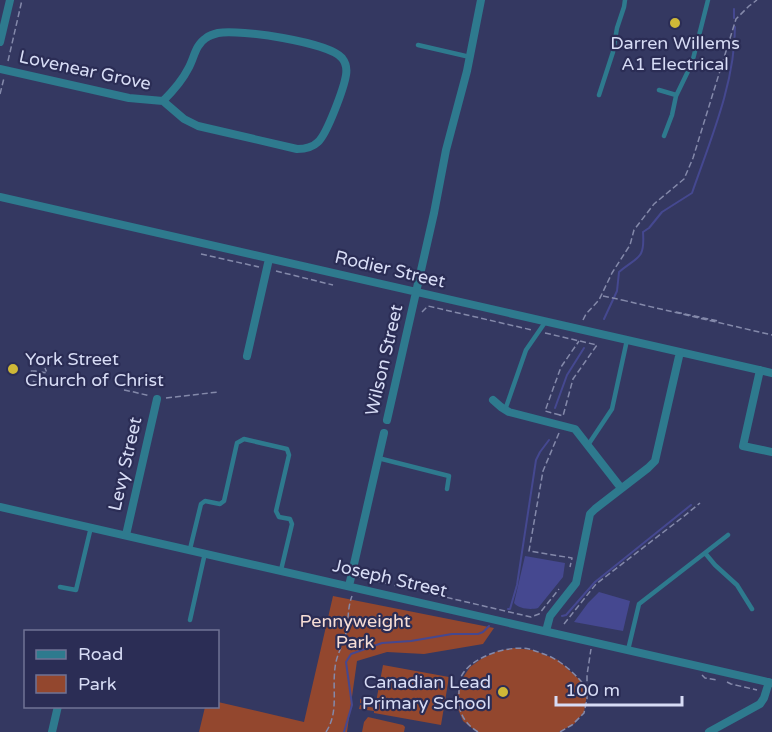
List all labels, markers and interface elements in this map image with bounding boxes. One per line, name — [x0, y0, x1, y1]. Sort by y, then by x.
marker: Darren Willems A1 Electrical — [668, 16, 682, 30]
place label: Darren Willems A1 Electrical — [610, 32, 740, 75]
street label: Lovenear Grove — [17, 45, 153, 95]
street label: Rodier Street — [333, 246, 448, 292]
street label: Wilson Street — [360, 302, 408, 418]
place label: York Street Church of Christ — [25, 348, 164, 391]
marker: York Street Church of Christ — [6, 362, 20, 376]
street label: Levy Street — [104, 415, 147, 513]
street label: Joseph Street — [331, 554, 449, 602]
park label: Pennyweight Park — [299, 610, 411, 653]
legend — [24, 630, 219, 708]
text: Road — [78, 643, 123, 665]
scale bar — [556, 669, 682, 707]
place label: Canadian Lead Primary School — [362, 671, 491, 714]
text: Park — [78, 673, 117, 695]
text: 100 m — [565, 679, 620, 701]
marker: Canadian Lead Primary School — [496, 685, 510, 699]

